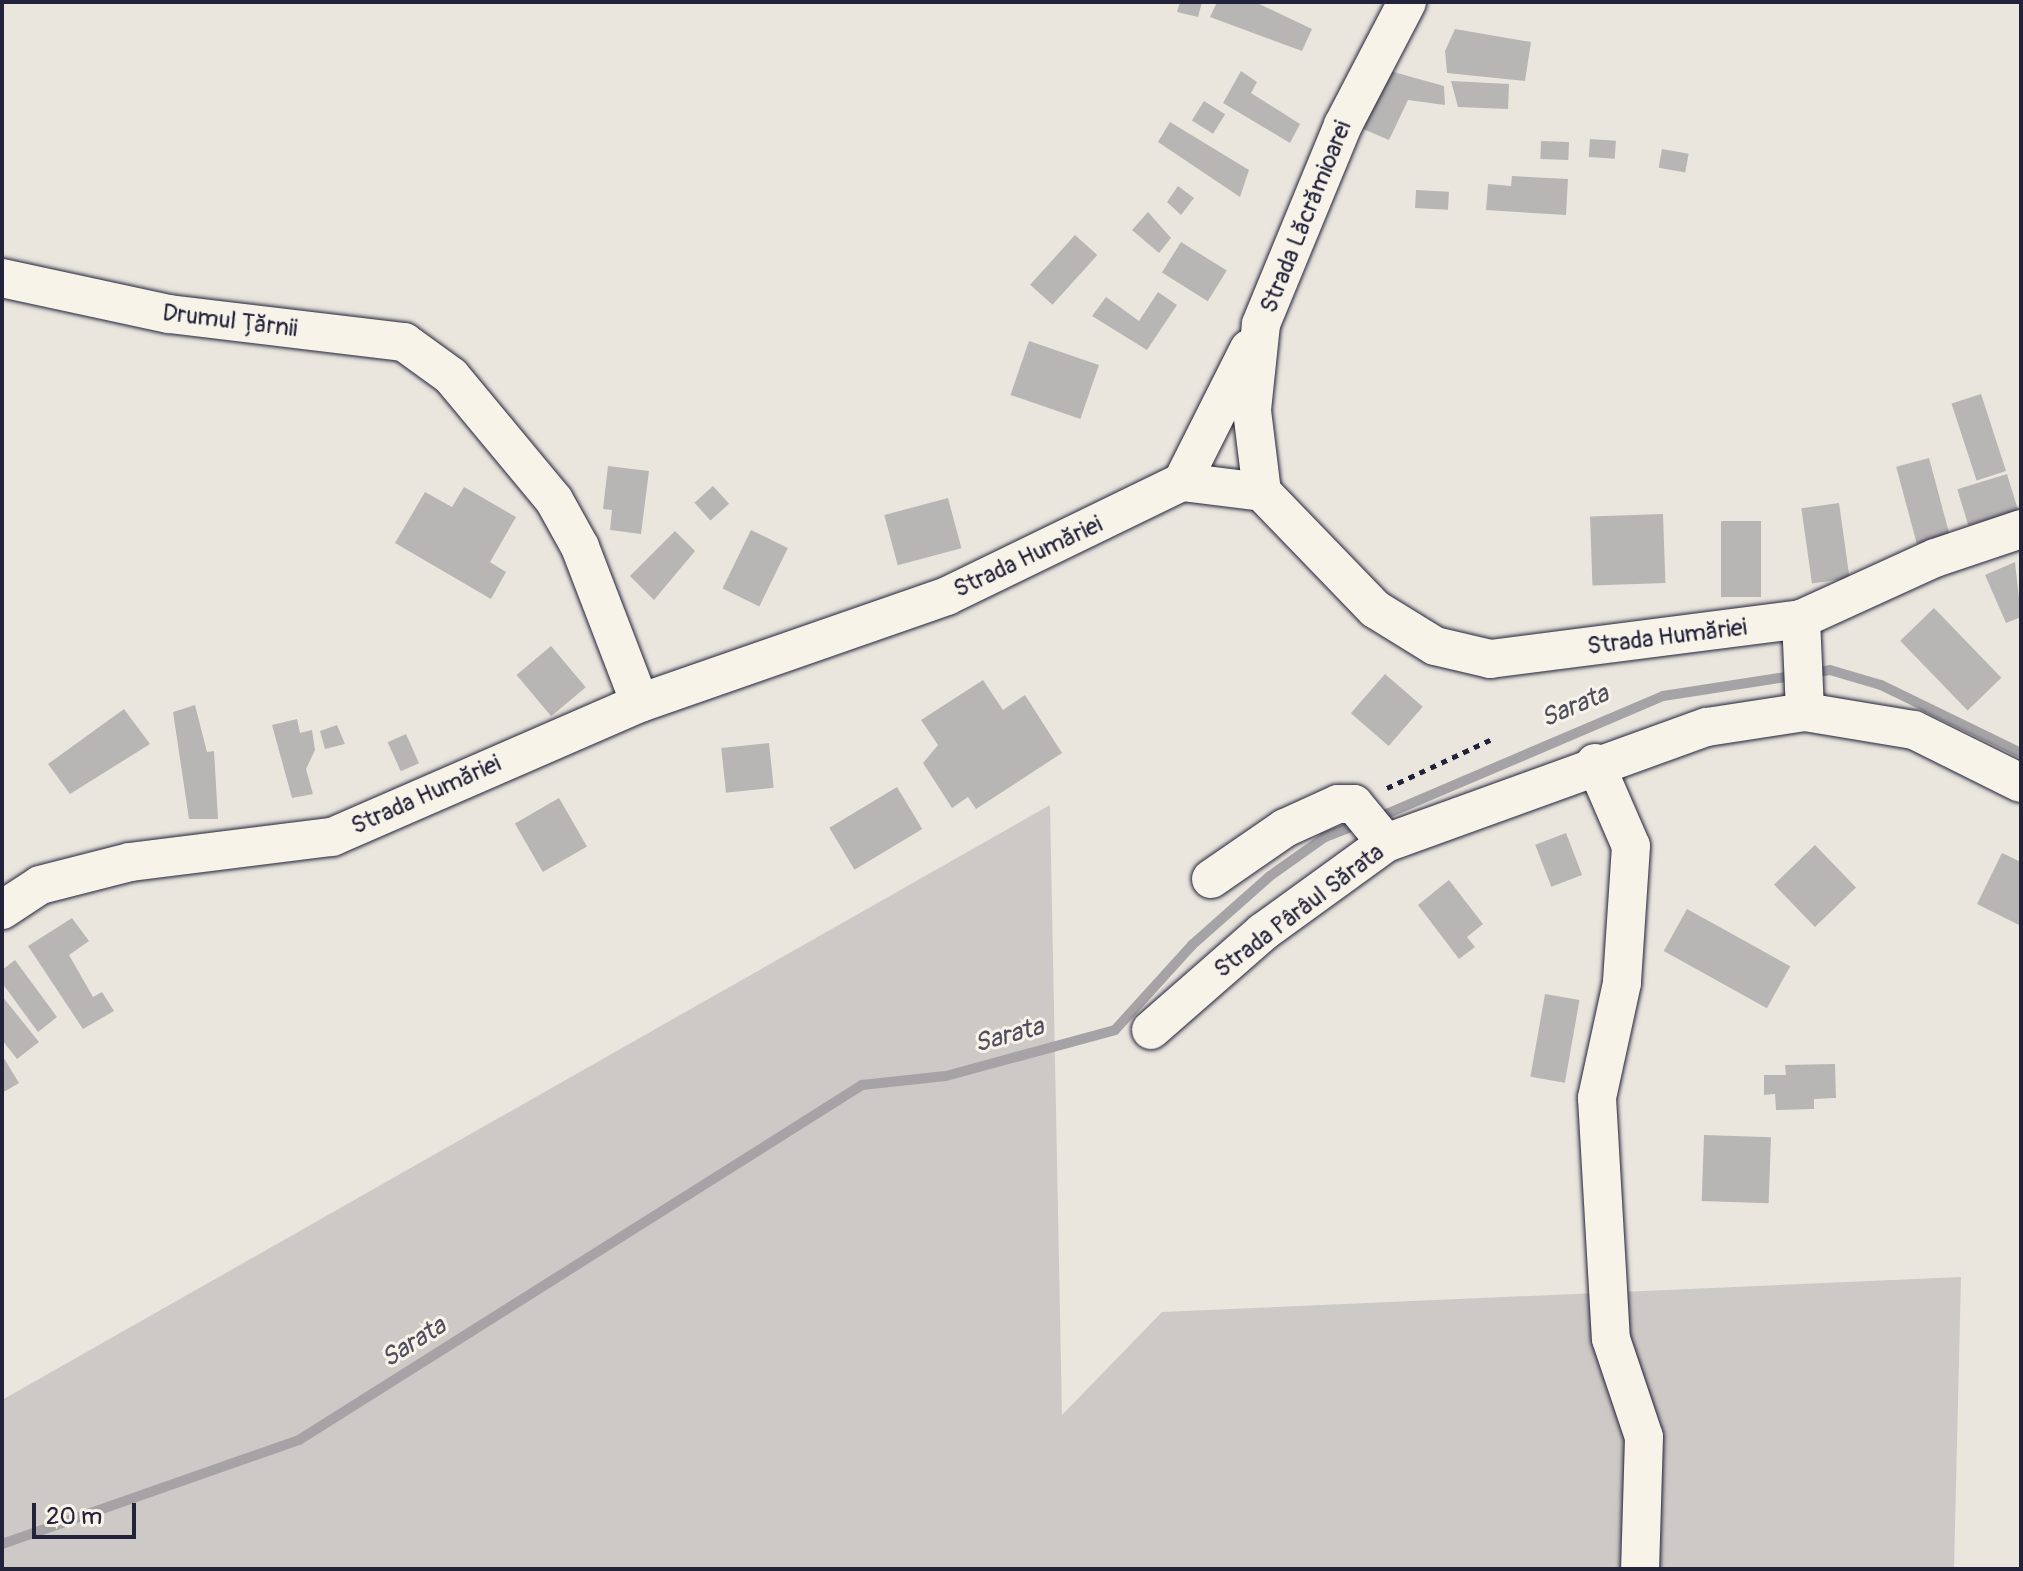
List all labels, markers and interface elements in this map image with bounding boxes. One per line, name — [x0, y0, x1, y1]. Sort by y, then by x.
street label: Strada Lăcrămioarei — [1254, 117, 1358, 317]
street label: Drumul Țărnii — [161, 298, 299, 344]
street label: Strada Humăriei — [949, 510, 1107, 604]
street label: Strada Humăriei — [1585, 613, 1749, 661]
water label: Sarata — [1536, 679, 1614, 735]
street label: Strada Humăriei — [347, 749, 505, 841]
street label: Strada Pârâul Sărata — [1209, 838, 1389, 984]
water label: Sarata — [971, 1012, 1047, 1060]
water label: Sarata — [376, 1311, 452, 1375]
scale bar — [36, 1487, 140, 1537]
text: 20 m — [46, 1502, 102, 1531]

